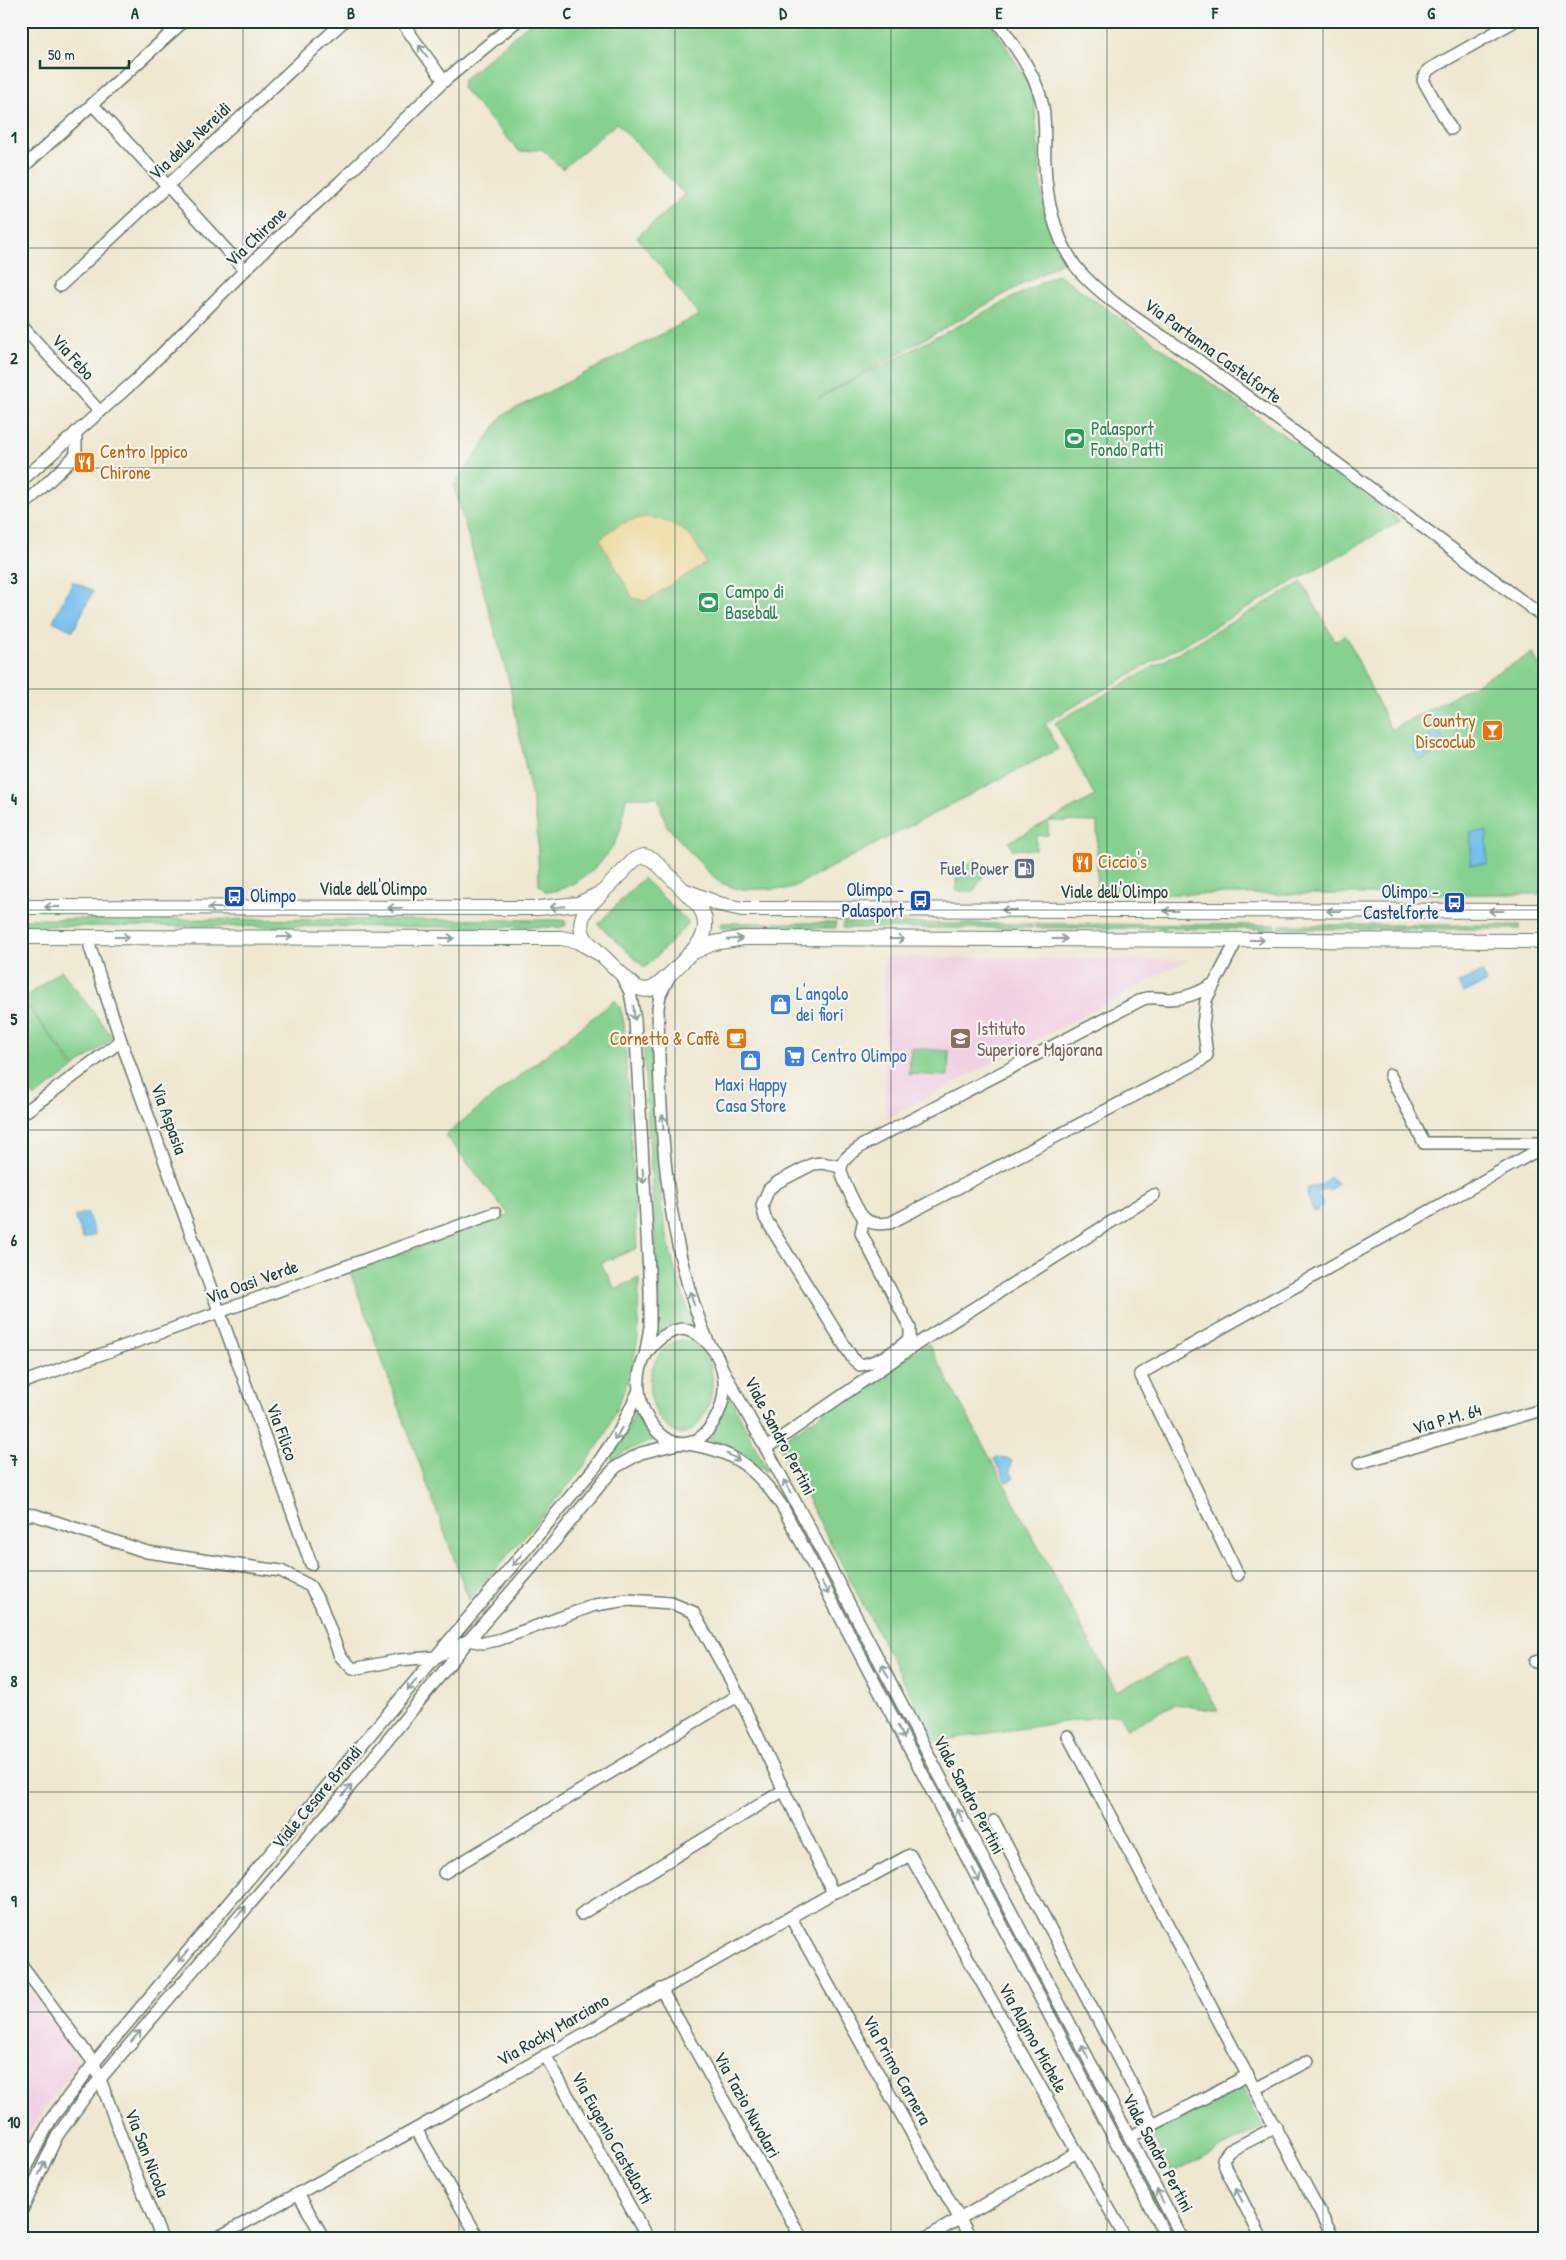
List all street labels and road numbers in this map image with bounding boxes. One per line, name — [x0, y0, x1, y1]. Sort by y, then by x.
street label: Via delle Nereidi — [143, 96, 236, 185]
street label: Via Chirone — [220, 201, 292, 272]
street label: Via Partanna Castelforte — [1139, 292, 1287, 409]
street label: Via Febo — [46, 328, 101, 385]
street label: Viale dell'Olimpo — [319, 876, 427, 901]
street label: Viale dell'Olimpo — [1060, 879, 1168, 904]
street label: Via Aspasia — [145, 1080, 194, 1158]
street label: Via Oasi Verde — [202, 1253, 301, 1310]
street label: Viale Sandro Pertini — [739, 1372, 822, 1500]
street label: Via P.M. 64 — [1410, 1397, 1484, 1440]
street label: Via Filico — [261, 1400, 304, 1464]
street label: Viale Sandro Pertini — [928, 1731, 1011, 1859]
street label: Viale Cesare Brandi — [266, 1739, 368, 1854]
street label: Via Alajmo Michele — [993, 1978, 1074, 2097]
street label: Via Rocky Marciano — [492, 1987, 613, 2072]
street label: Via Primo Carnera — [857, 2010, 938, 2129]
street label: Via Tazio Nuvolari — [708, 2047, 787, 2162]
street label: Via Eugenio Castellotti — [566, 2067, 659, 2208]
street label: Viale Sandro Pertini — [1117, 2089, 1200, 2217]
street label: Via San Nicola — [119, 2105, 176, 2201]

